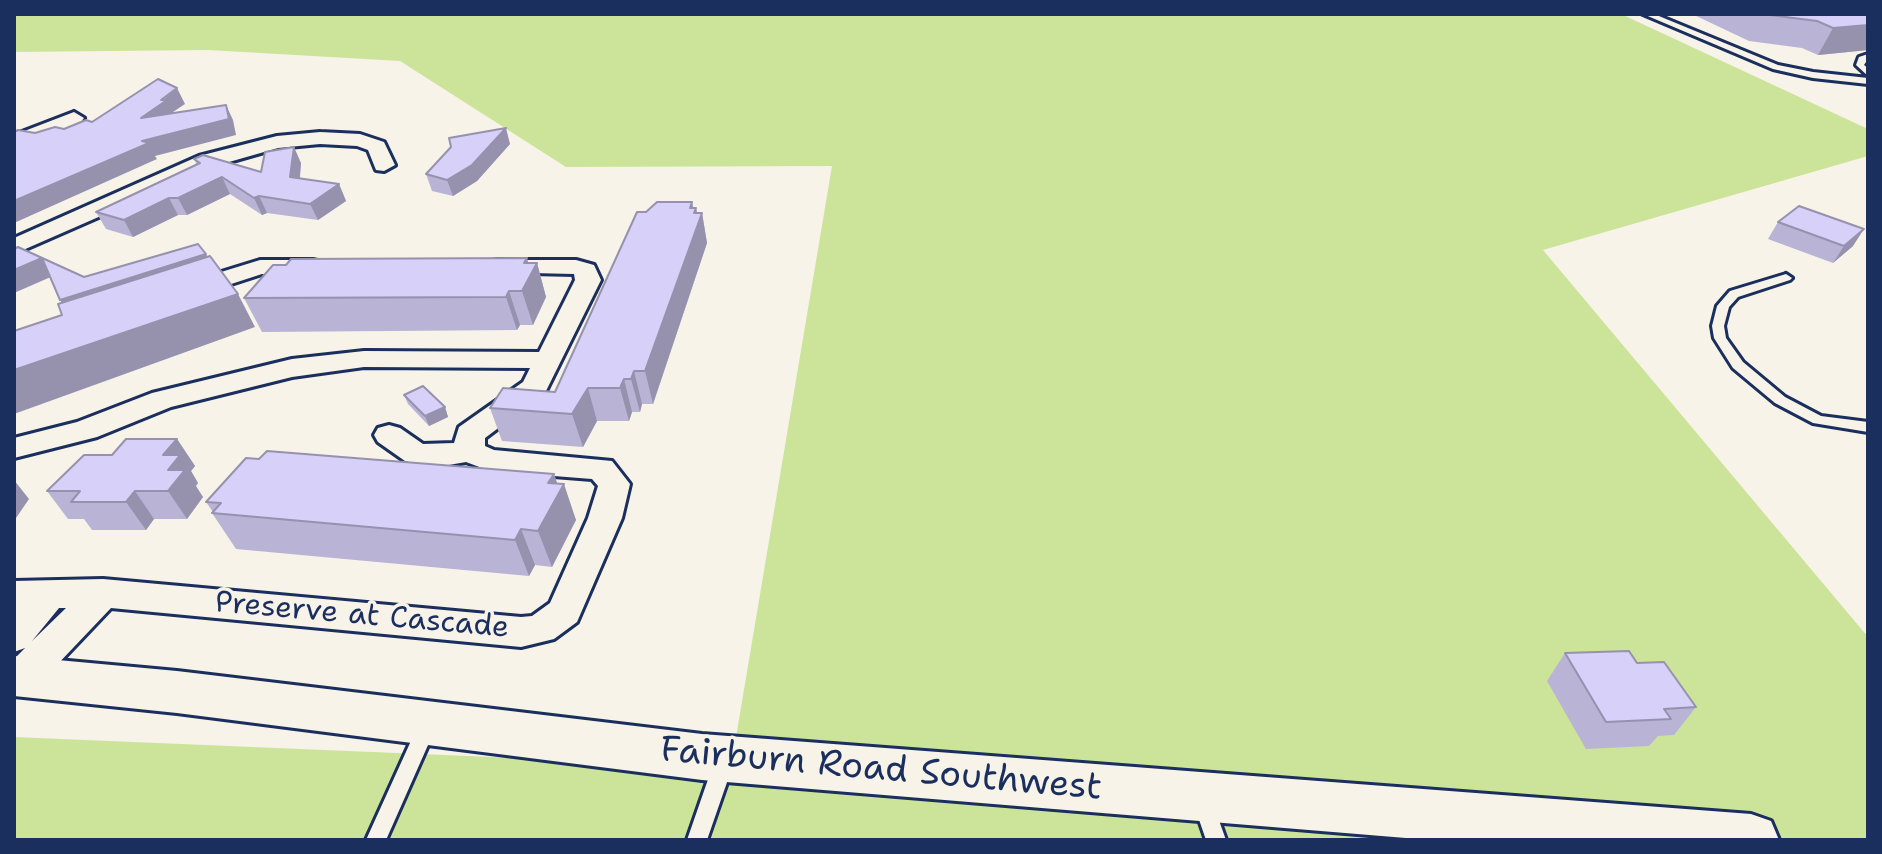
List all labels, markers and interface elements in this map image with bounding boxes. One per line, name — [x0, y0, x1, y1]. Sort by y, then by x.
street label: Preserve at Cascade — [213, 585, 511, 647]
street label: Fairburn Road Southwest — [658, 729, 1104, 811]

